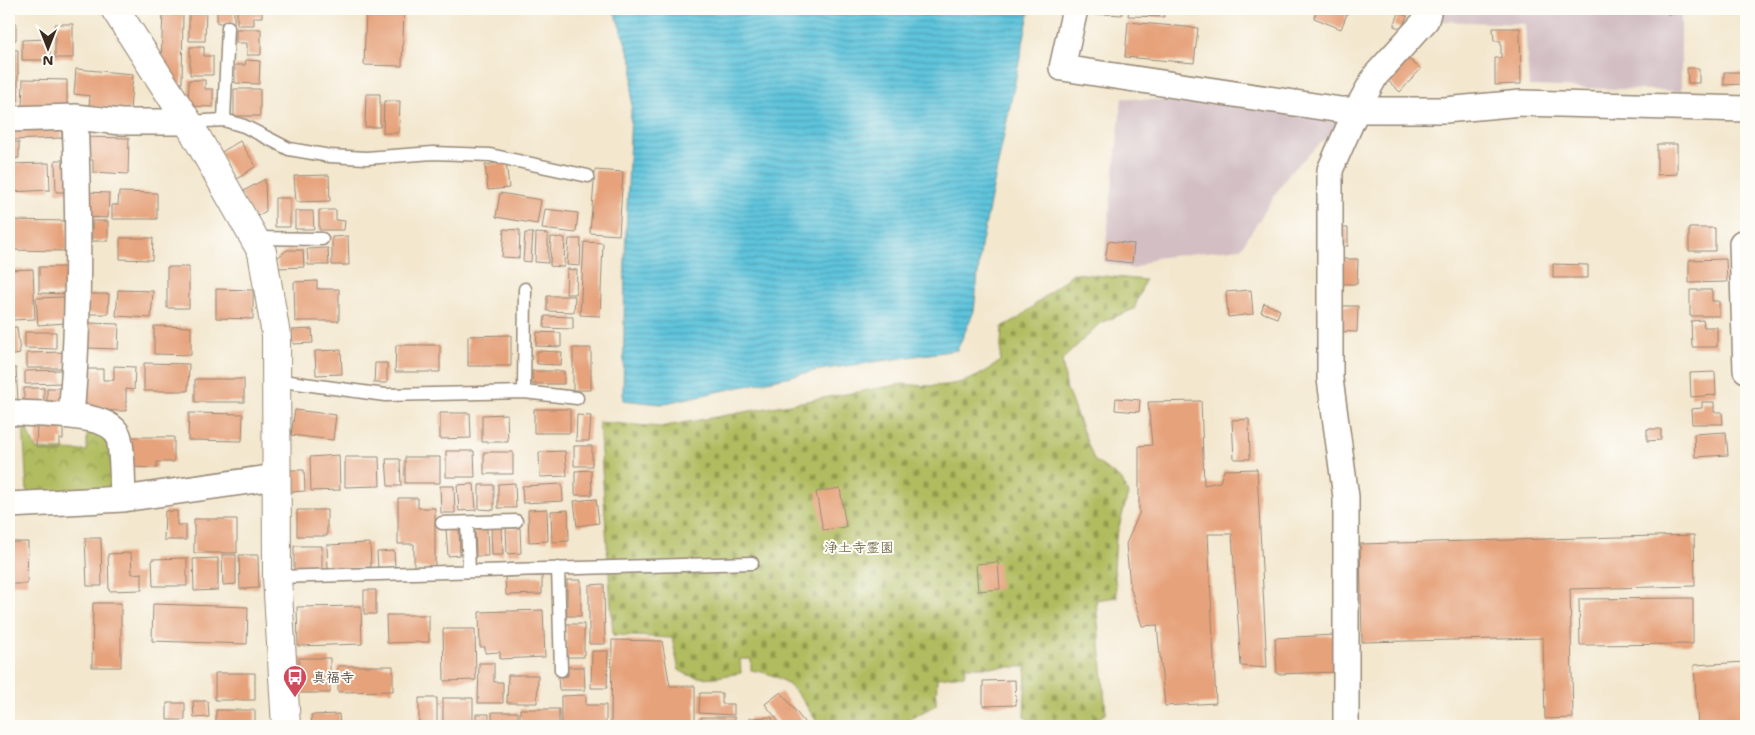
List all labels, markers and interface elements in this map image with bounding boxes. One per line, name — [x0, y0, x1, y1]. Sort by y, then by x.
north arrow — [22, 22, 72, 72]
text: N — [42, 52, 54, 70]
park label: 浄土寺霊園 — [824, 538, 894, 556]
bus stop icon: 真福寺 — [282, 664, 308, 698]
place label: 真福寺 — [312, 668, 354, 686]

